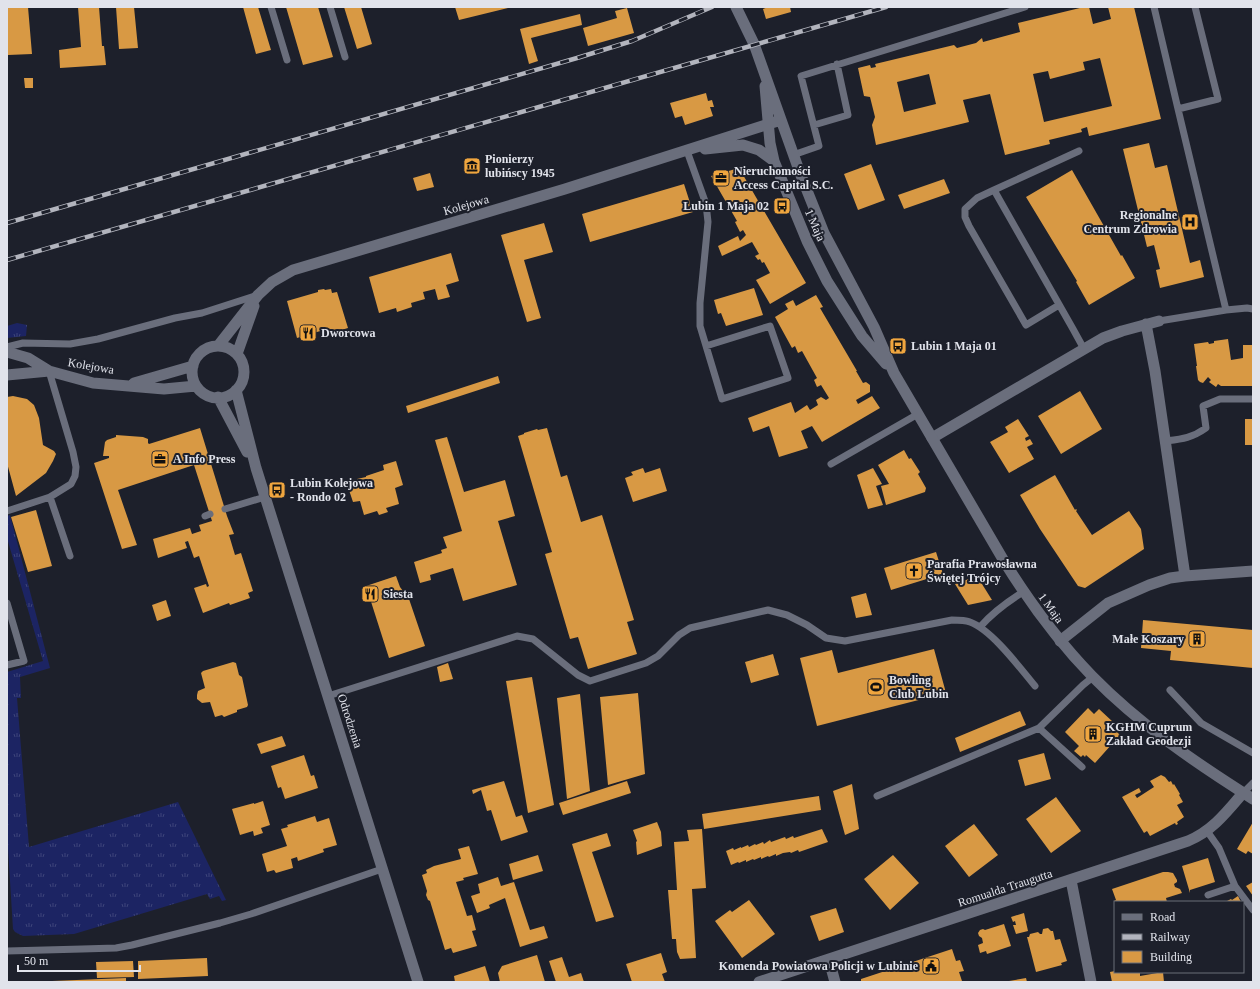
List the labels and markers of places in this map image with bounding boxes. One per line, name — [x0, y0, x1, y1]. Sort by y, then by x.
place label: Pionierzy lubińscy 1945 — [485, 152, 555, 180]
museum icon: Pionierzy lubińscy 1945 — [462, 156, 482, 176]
place label: Nieruchomości Access Capital S.C. — [734, 164, 833, 192]
office icon: Nieruchomości Access Capital S.C. — [711, 168, 731, 188]
bus stop icon: Lubin 1 Maja 02 — [772, 196, 792, 216]
place label: Lubin 1 Maja 02 — [683, 199, 769, 213]
place label: Regionalne Centrum Zdrowia — [1084, 208, 1178, 236]
hospital icon: Regionalne Centrum Zdrowia — [1180, 212, 1200, 232]
restaurant icon: Dworcowa — [298, 323, 318, 343]
place label: Dworcowa — [321, 326, 375, 340]
bus stop icon: Lubin 1 Maja 01 — [888, 336, 908, 356]
place label: Lubin 1 Maja 01 — [911, 339, 997, 353]
office icon: A Info Press — [150, 449, 170, 469]
place label: A Info Press — [173, 452, 236, 466]
place label: Lubin Kolejowa - Rondo 02 — [290, 476, 373, 504]
bus stop icon: Lubin Kolejowa - Rondo 02 — [267, 480, 287, 500]
place label: Parafia Prawosławna Świętej Trójcy — [927, 557, 1037, 585]
church icon: Parafia Prawosławna Świętej Trójcy — [904, 561, 924, 581]
restaurant icon: Siesta — [360, 584, 380, 604]
place label: Siesta — [383, 587, 413, 601]
building icon: Małe Koszary — [1187, 629, 1207, 649]
place label: Małe Koszary — [1112, 632, 1184, 646]
place label: Bowling Club Lubin — [889, 673, 949, 701]
sports icon: Bowling Club Lubin — [866, 677, 886, 697]
place label: KGHM Cuprum Zakład Geodezji — [1106, 720, 1192, 748]
building icon: KGHM Cuprum Zakład Geodezji — [1083, 724, 1103, 744]
public building icon: Komenda Powiatowa Policji w Lubinie — [921, 956, 941, 976]
place label: Komenda Powiatowa Policji w Lubinie — [719, 959, 919, 973]

